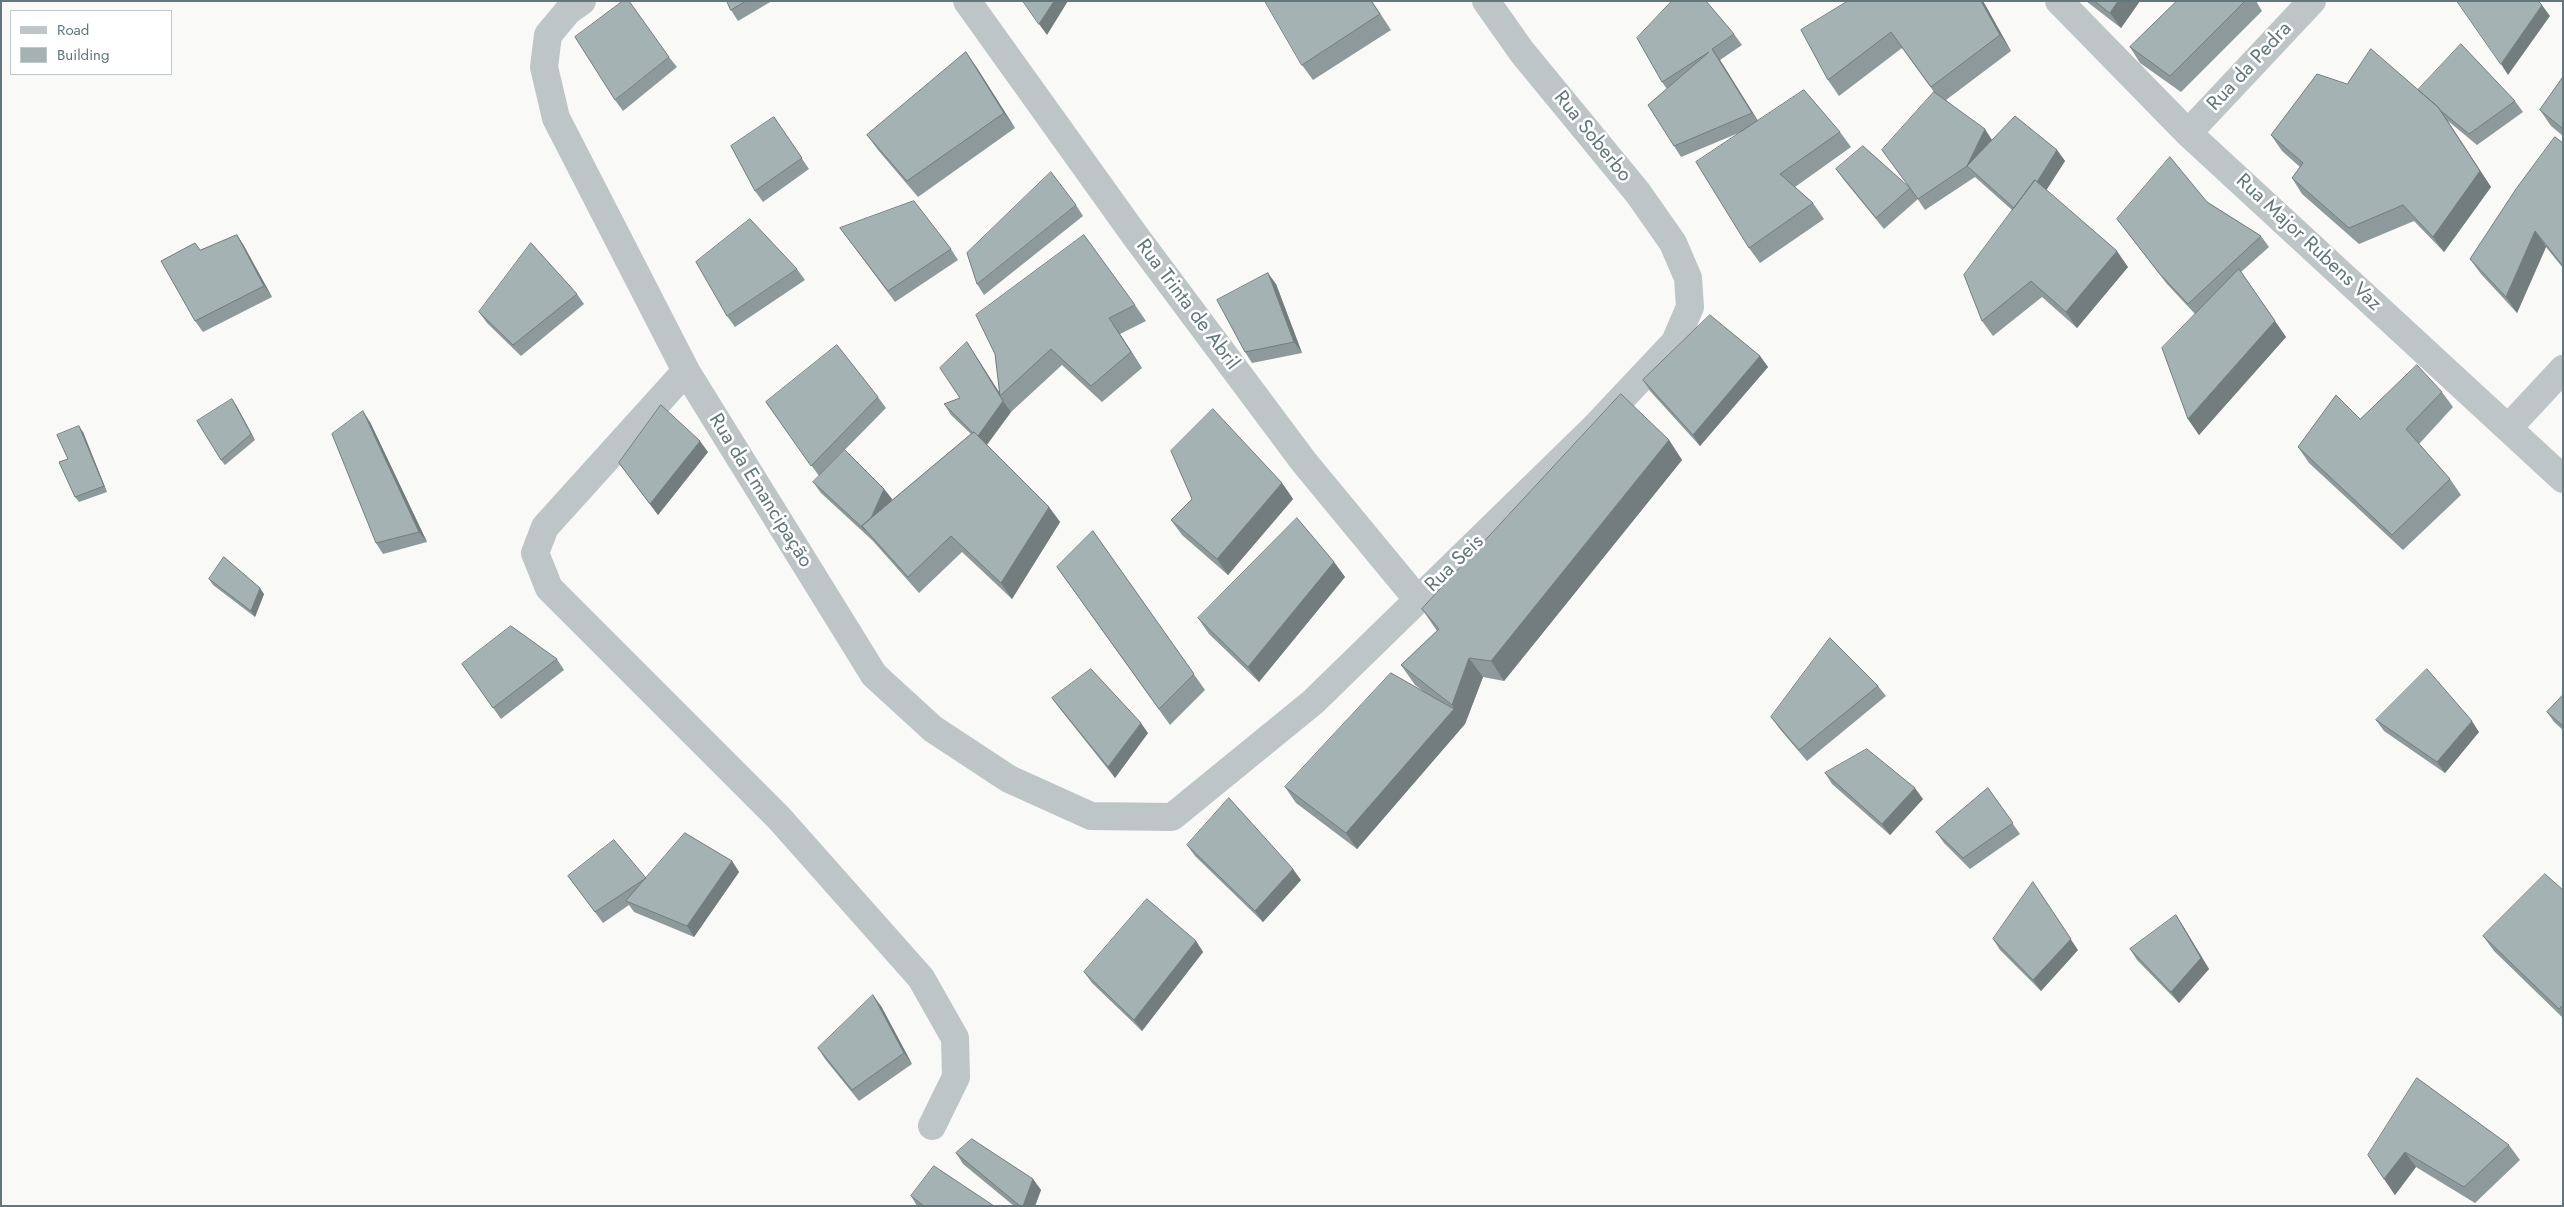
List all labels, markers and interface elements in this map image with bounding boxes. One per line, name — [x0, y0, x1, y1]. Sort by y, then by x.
legend — [10, 10, 172, 75]
street label: Rua da Pedra — [2203, 18, 2297, 116]
text: Road — [57, 19, 89, 41]
text: Building — [57, 44, 109, 66]
street label: Rua Soberbo — [1548, 87, 1636, 187]
street label: Rua Major Rubens Vaz — [2230, 169, 2386, 317]
street label: Rua Trinta de Abril — [1130, 235, 1244, 375]
street label: Rua da Emancipação — [703, 410, 817, 572]
street label: Rua Seis — [1421, 530, 1489, 598]

